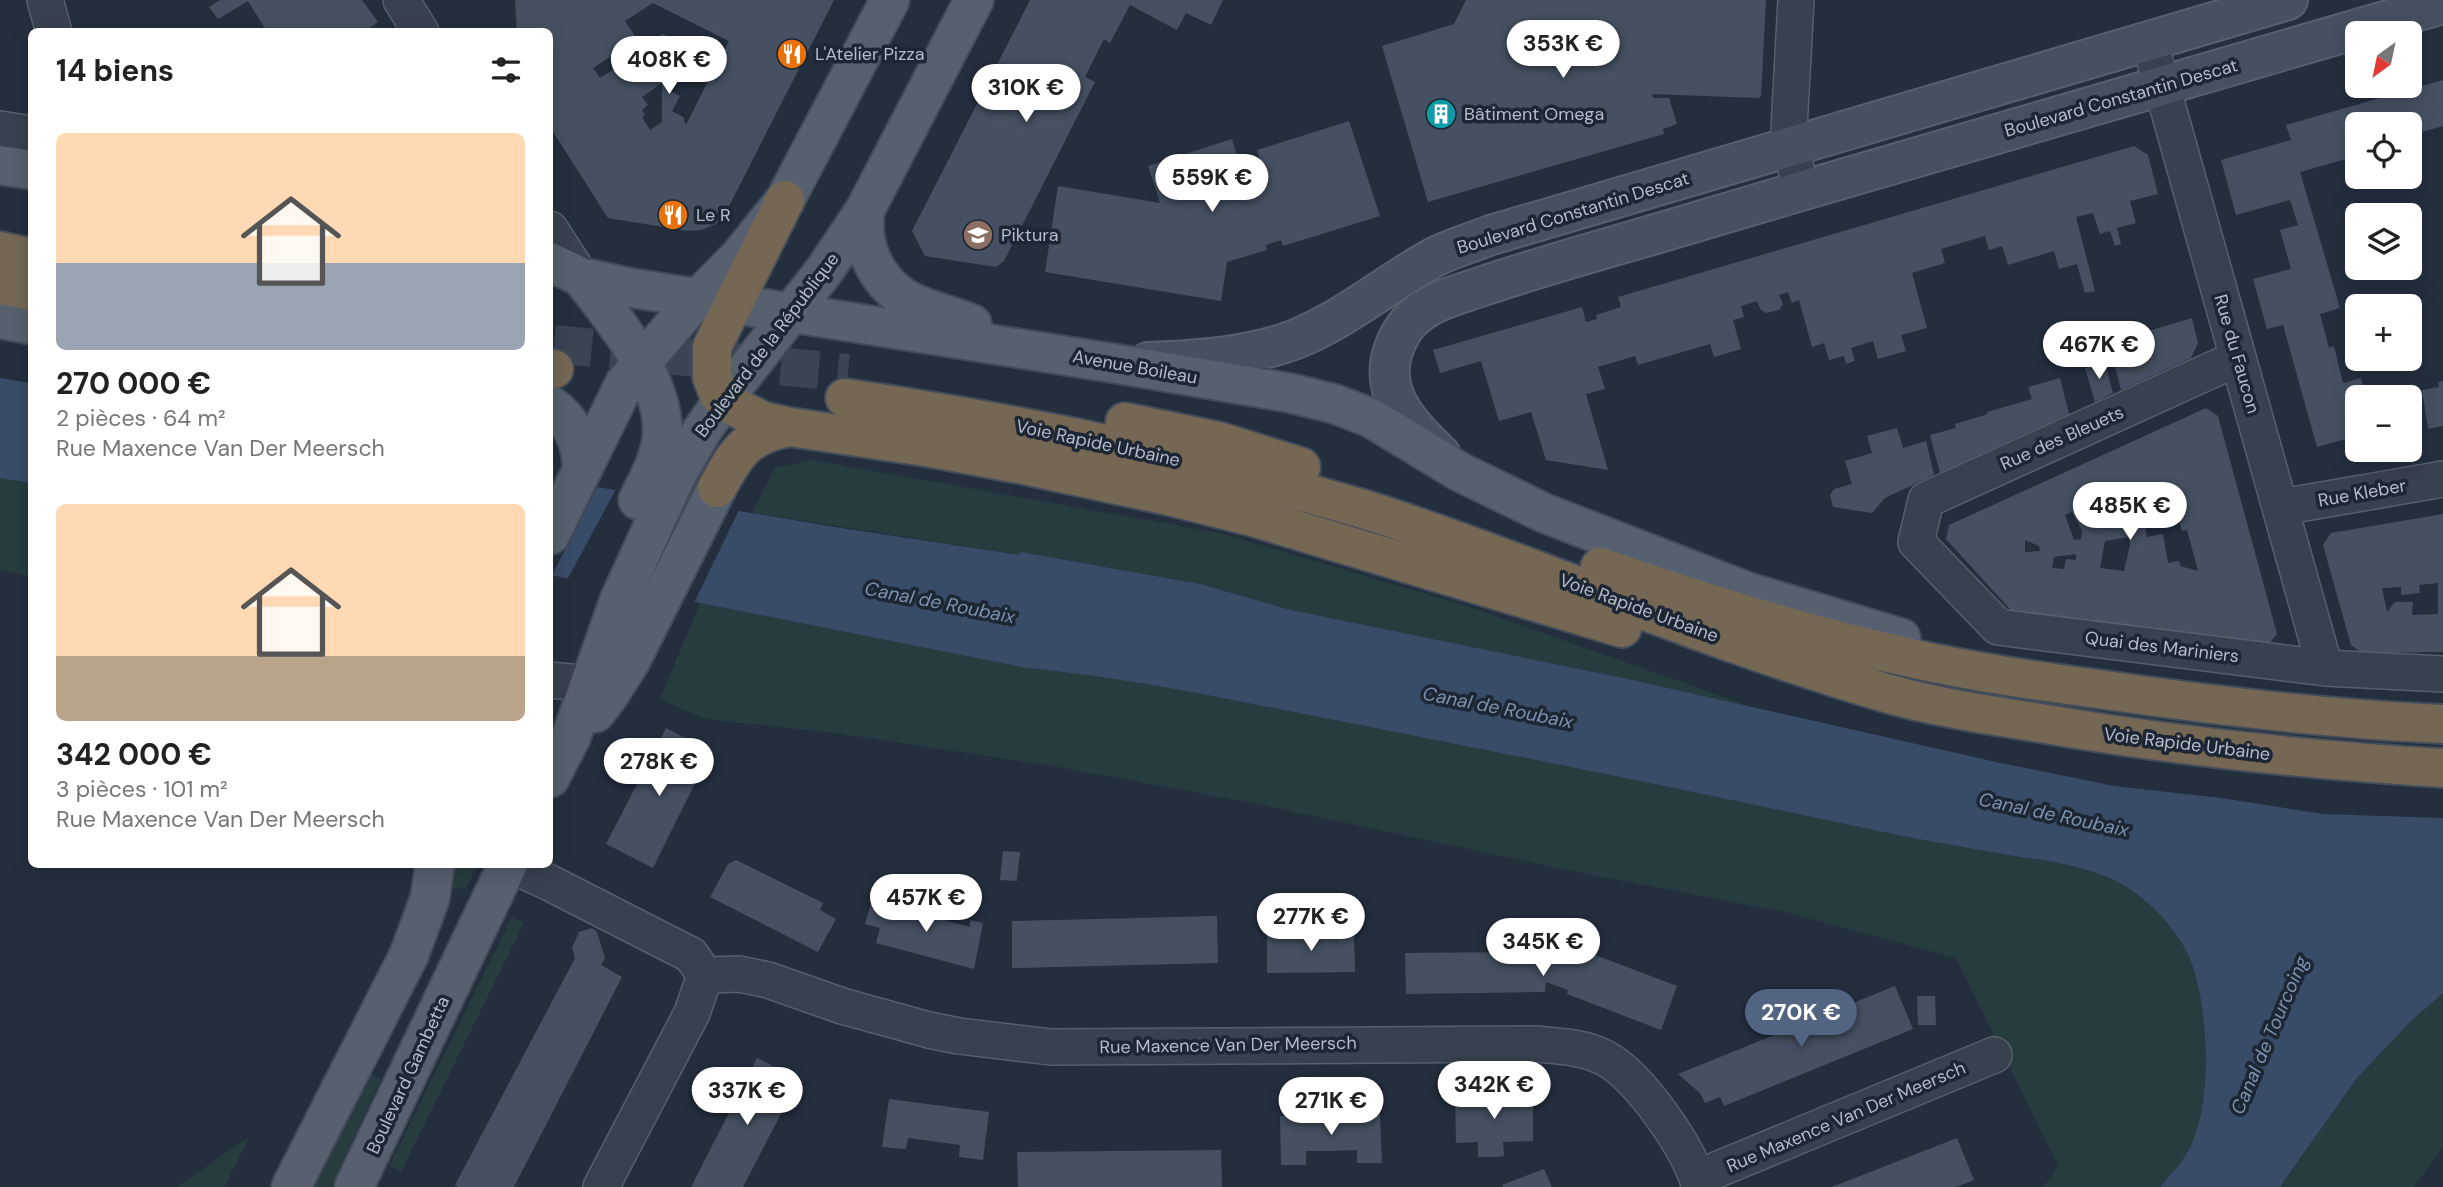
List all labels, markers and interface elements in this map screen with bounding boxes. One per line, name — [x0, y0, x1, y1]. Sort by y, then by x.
pin: 353K € — [1506, 20, 1620, 80]
north arrow — [2345, 21, 2422, 98]
map controls — [2345, 21, 2422, 462]
text: 353K € — [1523, 28, 1603, 58]
pin: 408K € — [612, 36, 726, 96]
restaurant icon: L'Atelier Pizza — [775, 37, 809, 71]
place label: L'Atelier Pizza — [815, 42, 924, 66]
text: 408K € — [627, 44, 711, 74]
text: 14 biens — [56, 51, 174, 90]
icon: filters — [487, 51, 525, 89]
street label: Boulevard Constantin Descat — [2002, 53, 2240, 143]
pin: 310K € — [969, 64, 1083, 124]
text: 310K € — [988, 72, 1064, 102]
building icon: Bâtiment Omega — [1424, 97, 1458, 131]
place label: Bâtiment Omega — [1464, 102, 1604, 126]
button: locate — [2345, 112, 2422, 189]
pin: 559K € — [1155, 154, 1269, 214]
text: 559K € — [1171, 162, 1253, 192]
street label: Boulevard Constantin Descat — [1454, 166, 1692, 260]
icon: home — [228, 178, 354, 304]
restaurant icon: Le R — [656, 198, 690, 232]
place label: Le R — [696, 203, 731, 227]
button: layers — [2345, 203, 2422, 280]
school or university icon: Piktura — [961, 218, 995, 252]
place label: Piktura — [1001, 223, 1059, 247]
street label: Boulevard de la République — [690, 248, 844, 442]
street label: Rue du Faucon — [2209, 292, 2265, 416]
button: + — [2345, 294, 2422, 371]
pin: 467K € — [2042, 322, 2156, 381]
text: 467K € — [2059, 329, 2139, 359]
street label: Avenue Boileau — [1071, 344, 1199, 390]
text: 270 000 € — [56, 364, 211, 403]
button: − — [2345, 385, 2422, 462]
street label: Rue des Bleuets — [1996, 400, 2128, 476]
text: 2 pièces · 64 m² — [56, 403, 226, 433]
street label: Voie Rapide Urbaine — [1014, 414, 1182, 472]
text: Rue Maxence Van Der Meersch — [56, 433, 385, 463]
street label: Rue Kleber — [2316, 473, 2408, 513]
pin: 485K € — [2073, 482, 2187, 542]
text: 485K € — [2089, 490, 2171, 520]
icon: home — [228, 549, 354, 675]
street label: Voie Rapide Urbaine — [1556, 568, 1722, 648]
water label: Canal de Roubaix — [863, 576, 1018, 629]
street label: Quai des Mariniers — [2084, 626, 2240, 668]
water label: Canal de Roubaix — [1421, 681, 1576, 734]
street label: Voie Rapide Urbaine — [2102, 722, 2272, 766]
text: 342 000 € — [56, 735, 212, 774]
pin: 278K € — [602, 738, 716, 798]
text: 278K € — [620, 746, 698, 776]
text: 3 pièces · 101 m² — [56, 774, 228, 804]
water label: Canal de Roubaix — [1977, 786, 2132, 843]
text: Rue Maxence Van Der Meersch — [56, 804, 385, 834]
pin: 457K € — [869, 874, 983, 934]
text: 457K € — [886, 882, 966, 912]
pin: 277K € — [1254, 894, 1368, 953]
text: 277K € — [1273, 901, 1349, 931]
pin: 345K € — [1486, 918, 1600, 978]
text: 345K € — [1502, 926, 1584, 956]
water label: Canal de Tourcoing — [2225, 952, 2314, 1118]
pin: 270K € — [1744, 990, 1858, 1049]
street label: Boulevard Gambetta — [361, 992, 455, 1158]
text: 270K € — [1761, 997, 1841, 1027]
street label: Rue Maxence Van Der Meersch — [1099, 1031, 1357, 1059]
street label: Rue Maxence Van Der Meersch — [1723, 1056, 1969, 1178]
pin: 342K € — [1437, 1062, 1551, 1121]
pin: 337K € — [690, 1068, 804, 1127]
text: 342K € — [1454, 1069, 1534, 1099]
text: 337K € — [708, 1075, 786, 1105]
pin: 271K € — [1274, 1078, 1388, 1137]
text: 271K € — [1295, 1085, 1367, 1115]

